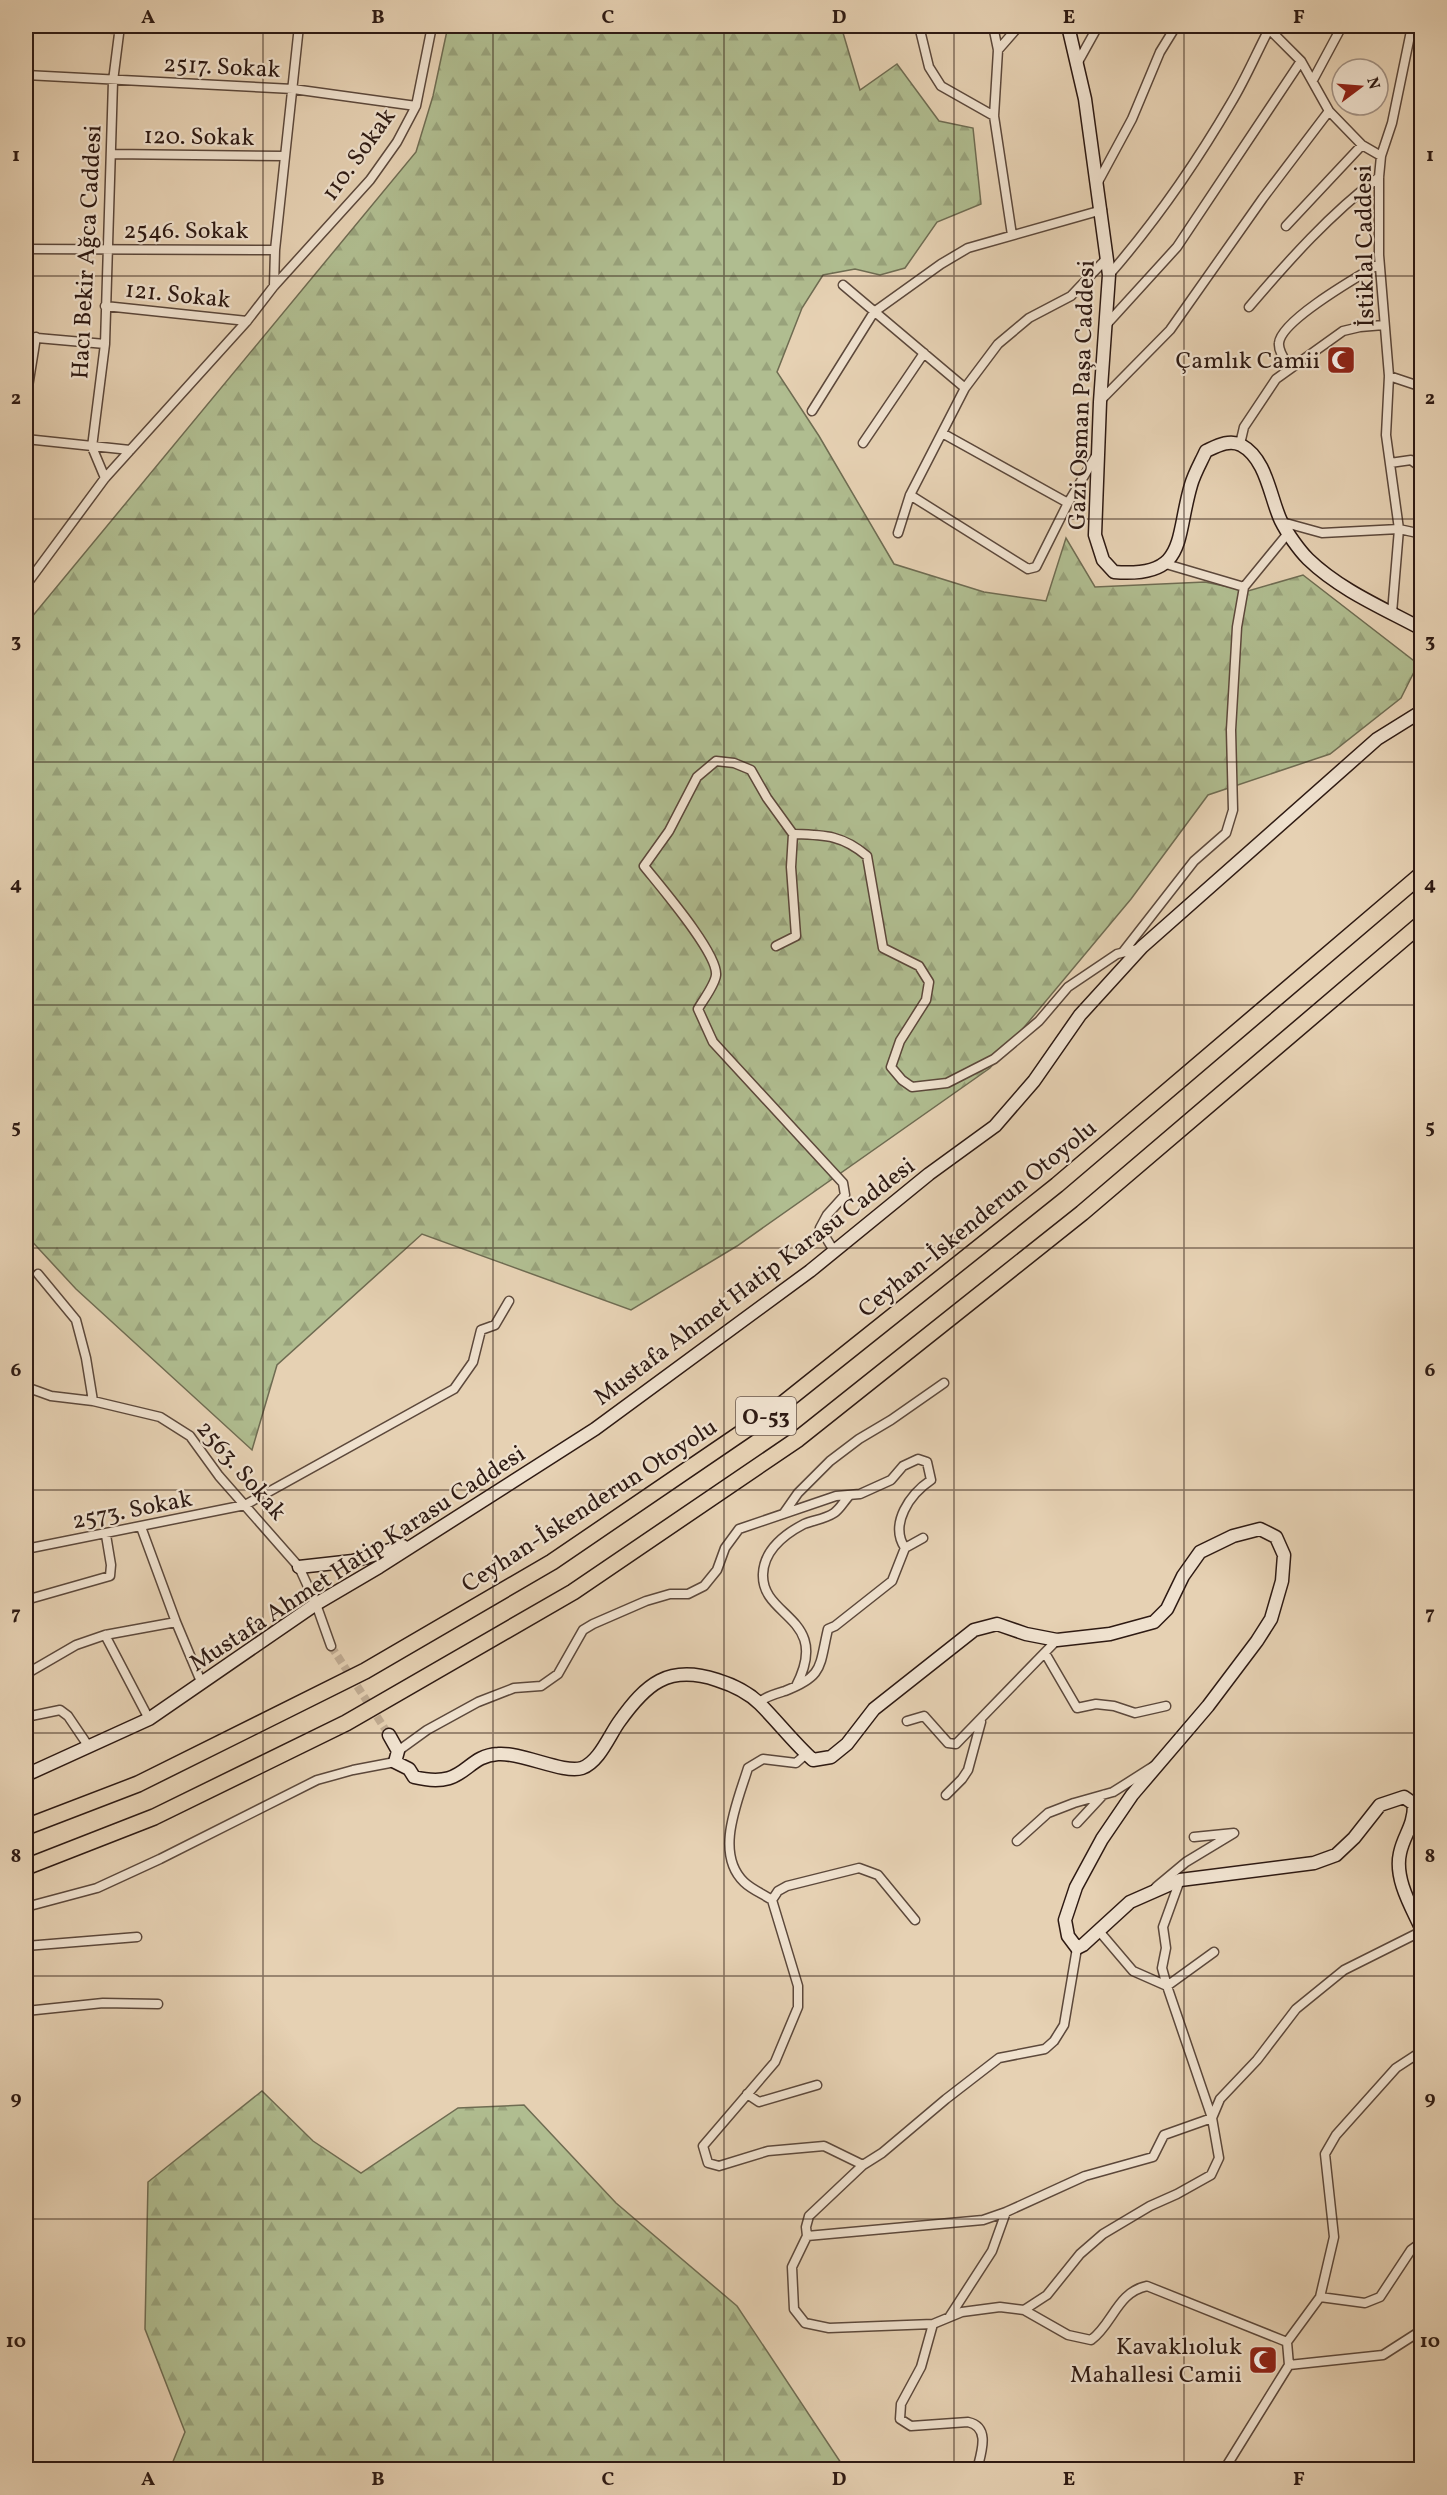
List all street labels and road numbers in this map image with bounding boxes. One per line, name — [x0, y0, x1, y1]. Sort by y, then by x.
street label: 2517. Sokak — [162, 48, 281, 88]
street label: 110. Sokak — [314, 102, 405, 209]
street label: 120. Sokak — [143, 120, 255, 156]
street label: Hacı Bekir Ağca Caddesi — [64, 124, 112, 380]
street label: İstiklal Caddesi — [1348, 165, 1384, 327]
street label: 2546. Sokak — [123, 215, 249, 249]
street label: Gazi Osman Paşa Caddesi — [1061, 259, 1105, 531]
street label: 121. Sokak — [123, 274, 232, 318]
street label: Ceyhan-İskenderun Otoyolu — [851, 1112, 1105, 1327]
street label: Mustafa Ahmet Hatip Karasu Caddesi — [588, 1150, 923, 1415]
road number: O-53 — [736, 1397, 796, 1435]
street label: Ceyhan-İskenderun Otoyolu — [456, 1411, 725, 1602]
street label: 2563. Sokak — [187, 1414, 294, 1529]
street label: Mustafa Ahmet Hatip Karasu Caddesi — [183, 1438, 533, 1681]
street label: 2573. Sokak — [69, 1483, 196, 1539]

